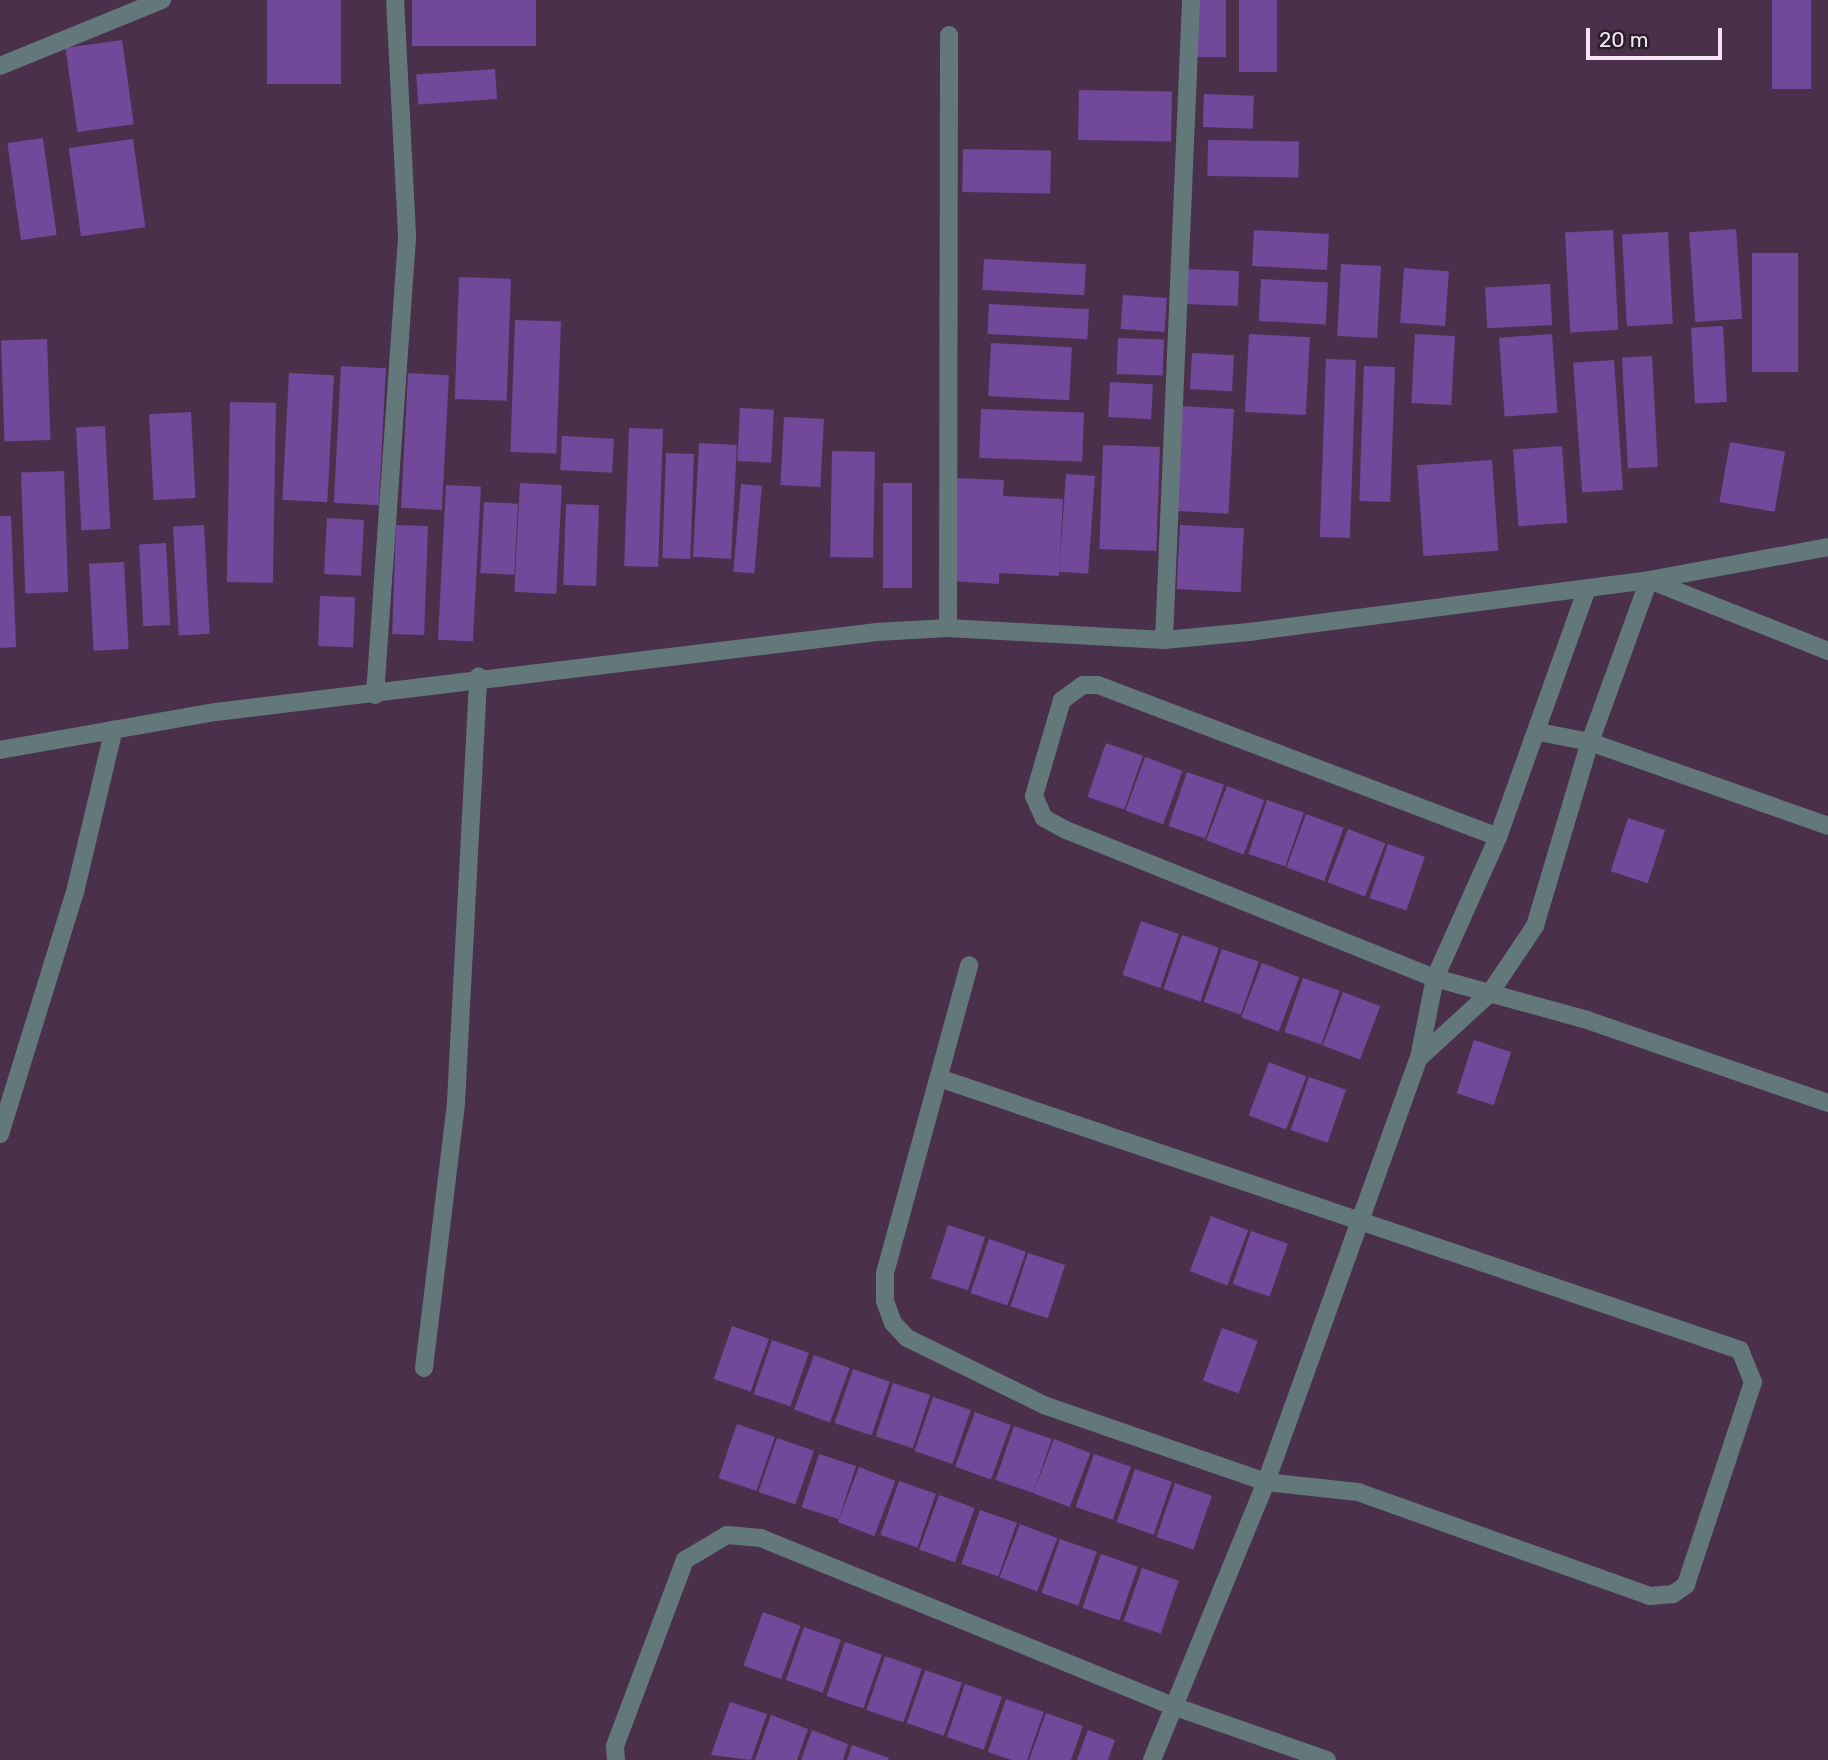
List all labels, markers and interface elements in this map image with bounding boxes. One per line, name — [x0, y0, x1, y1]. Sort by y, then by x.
scale bar — [1590, 14, 1727, 58]
text: 20 m — [1599, 27, 1648, 52]

